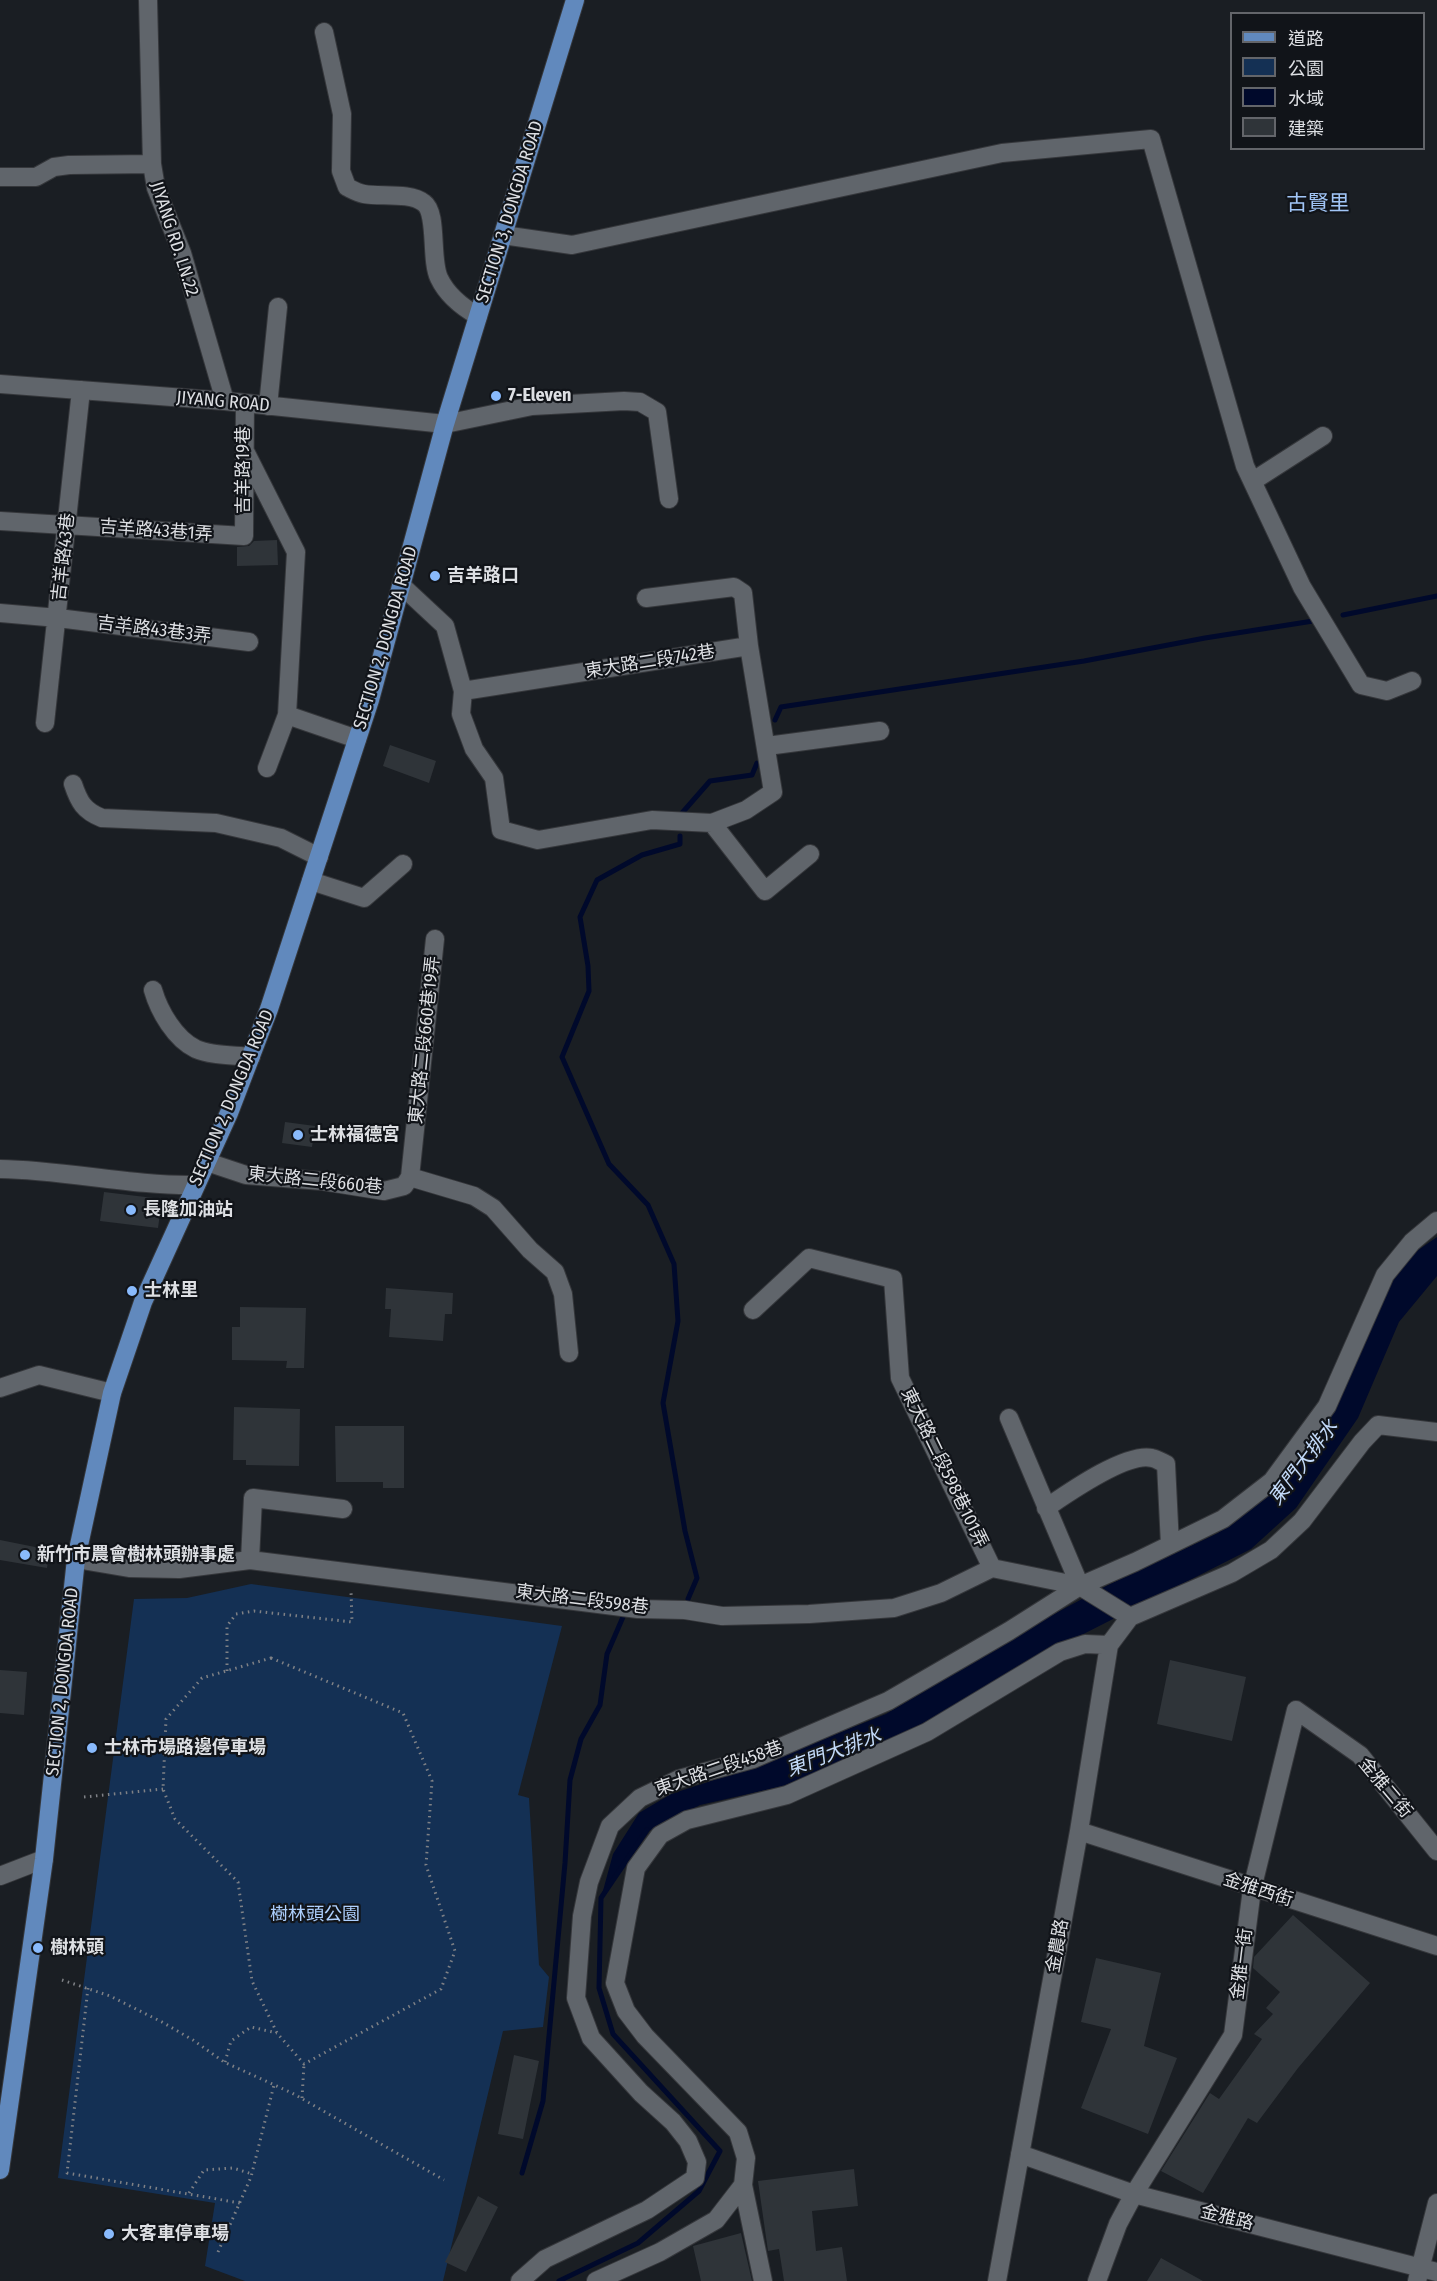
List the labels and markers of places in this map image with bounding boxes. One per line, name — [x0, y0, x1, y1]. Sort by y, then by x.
place label: 7-Eleven — [508, 385, 571, 407]
marker: 7-Eleven — [489, 389, 503, 403]
place label: 吉羊路口 — [447, 565, 519, 587]
marker: 吉羊路口 — [428, 569, 442, 583]
place label: 士林福德宮 — [310, 1124, 400, 1146]
marker: 士林福德宮 — [291, 1128, 305, 1142]
place label: 長隆加油站 — [143, 1199, 233, 1221]
marker: 長隆加油站 — [124, 1203, 138, 1217]
place label: 士林里 — [144, 1280, 198, 1302]
marker: 士林里 — [125, 1284, 139, 1298]
place label: 新竹市農會樹林頭辦事處 — [37, 1544, 235, 1566]
marker: 新竹市農會樹林頭辦事處 — [18, 1548, 32, 1562]
place label: 士林市場路邊停車場 — [104, 1737, 266, 1759]
marker: 士林市場路邊停車場 — [85, 1741, 99, 1755]
place label: 樹林頭 — [50, 1937, 104, 1959]
marker: 樹林頭 — [31, 1941, 45, 1955]
place label: 大客車停車場 — [121, 2223, 229, 2245]
marker: 大客車停車場 — [102, 2227, 116, 2241]

